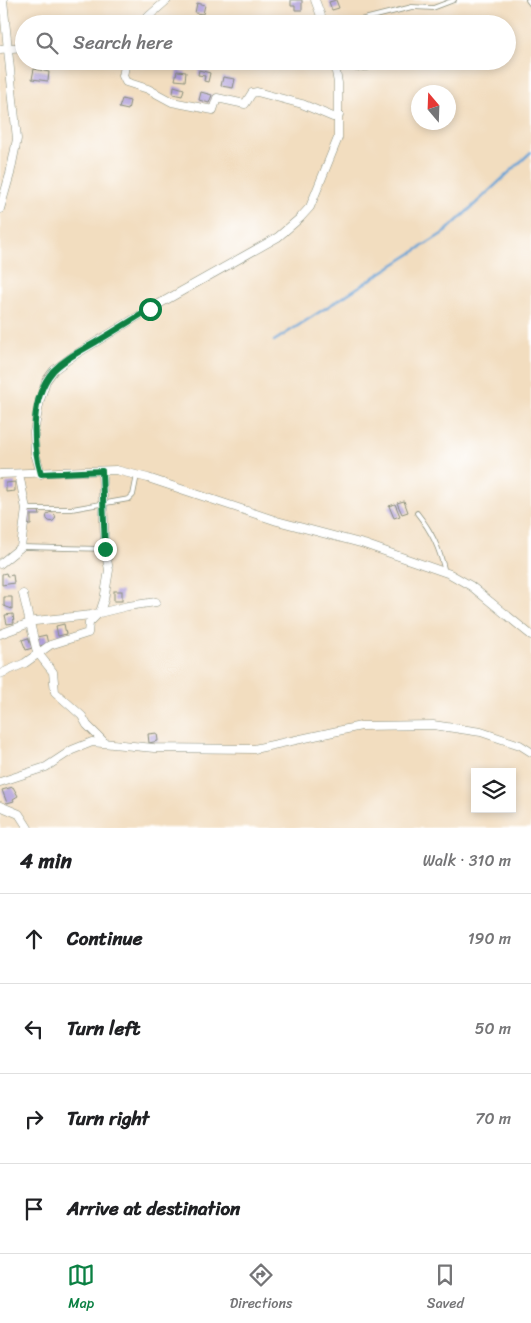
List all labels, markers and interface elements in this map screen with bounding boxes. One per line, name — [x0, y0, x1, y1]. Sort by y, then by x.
search box — [15, 15, 516, 70]
text: Search here — [73, 26, 173, 59]
icon: search — [33, 29, 61, 57]
north arrow — [411, 85, 456, 130]
route start — [139, 298, 162, 321]
route end — [94, 538, 117, 561]
map controls — [471, 768, 516, 813]
button: layers — [471, 768, 516, 813]
text: 4 min — [20, 842, 72, 880]
text: Walk · 310 m — [423, 846, 511, 875]
text: Continue — [67, 922, 143, 955]
text: 190 m — [468, 924, 511, 953]
icon: ahead — [20, 925, 48, 953]
text: Turn left — [67, 1012, 140, 1045]
text: 50 m — [475, 1014, 511, 1043]
icon: left — [20, 1015, 48, 1043]
text: Turn right — [67, 1102, 149, 1135]
text: 70 m — [475, 1104, 511, 1133]
icon: right — [20, 1105, 48, 1133]
text: Arrive at destination — [67, 1192, 240, 1225]
icon: arrive — [20, 1195, 48, 1223]
tab: Map — [67, 1261, 95, 1316]
tab: Directions — [230, 1261, 292, 1316]
tab: Saved — [427, 1261, 464, 1316]

